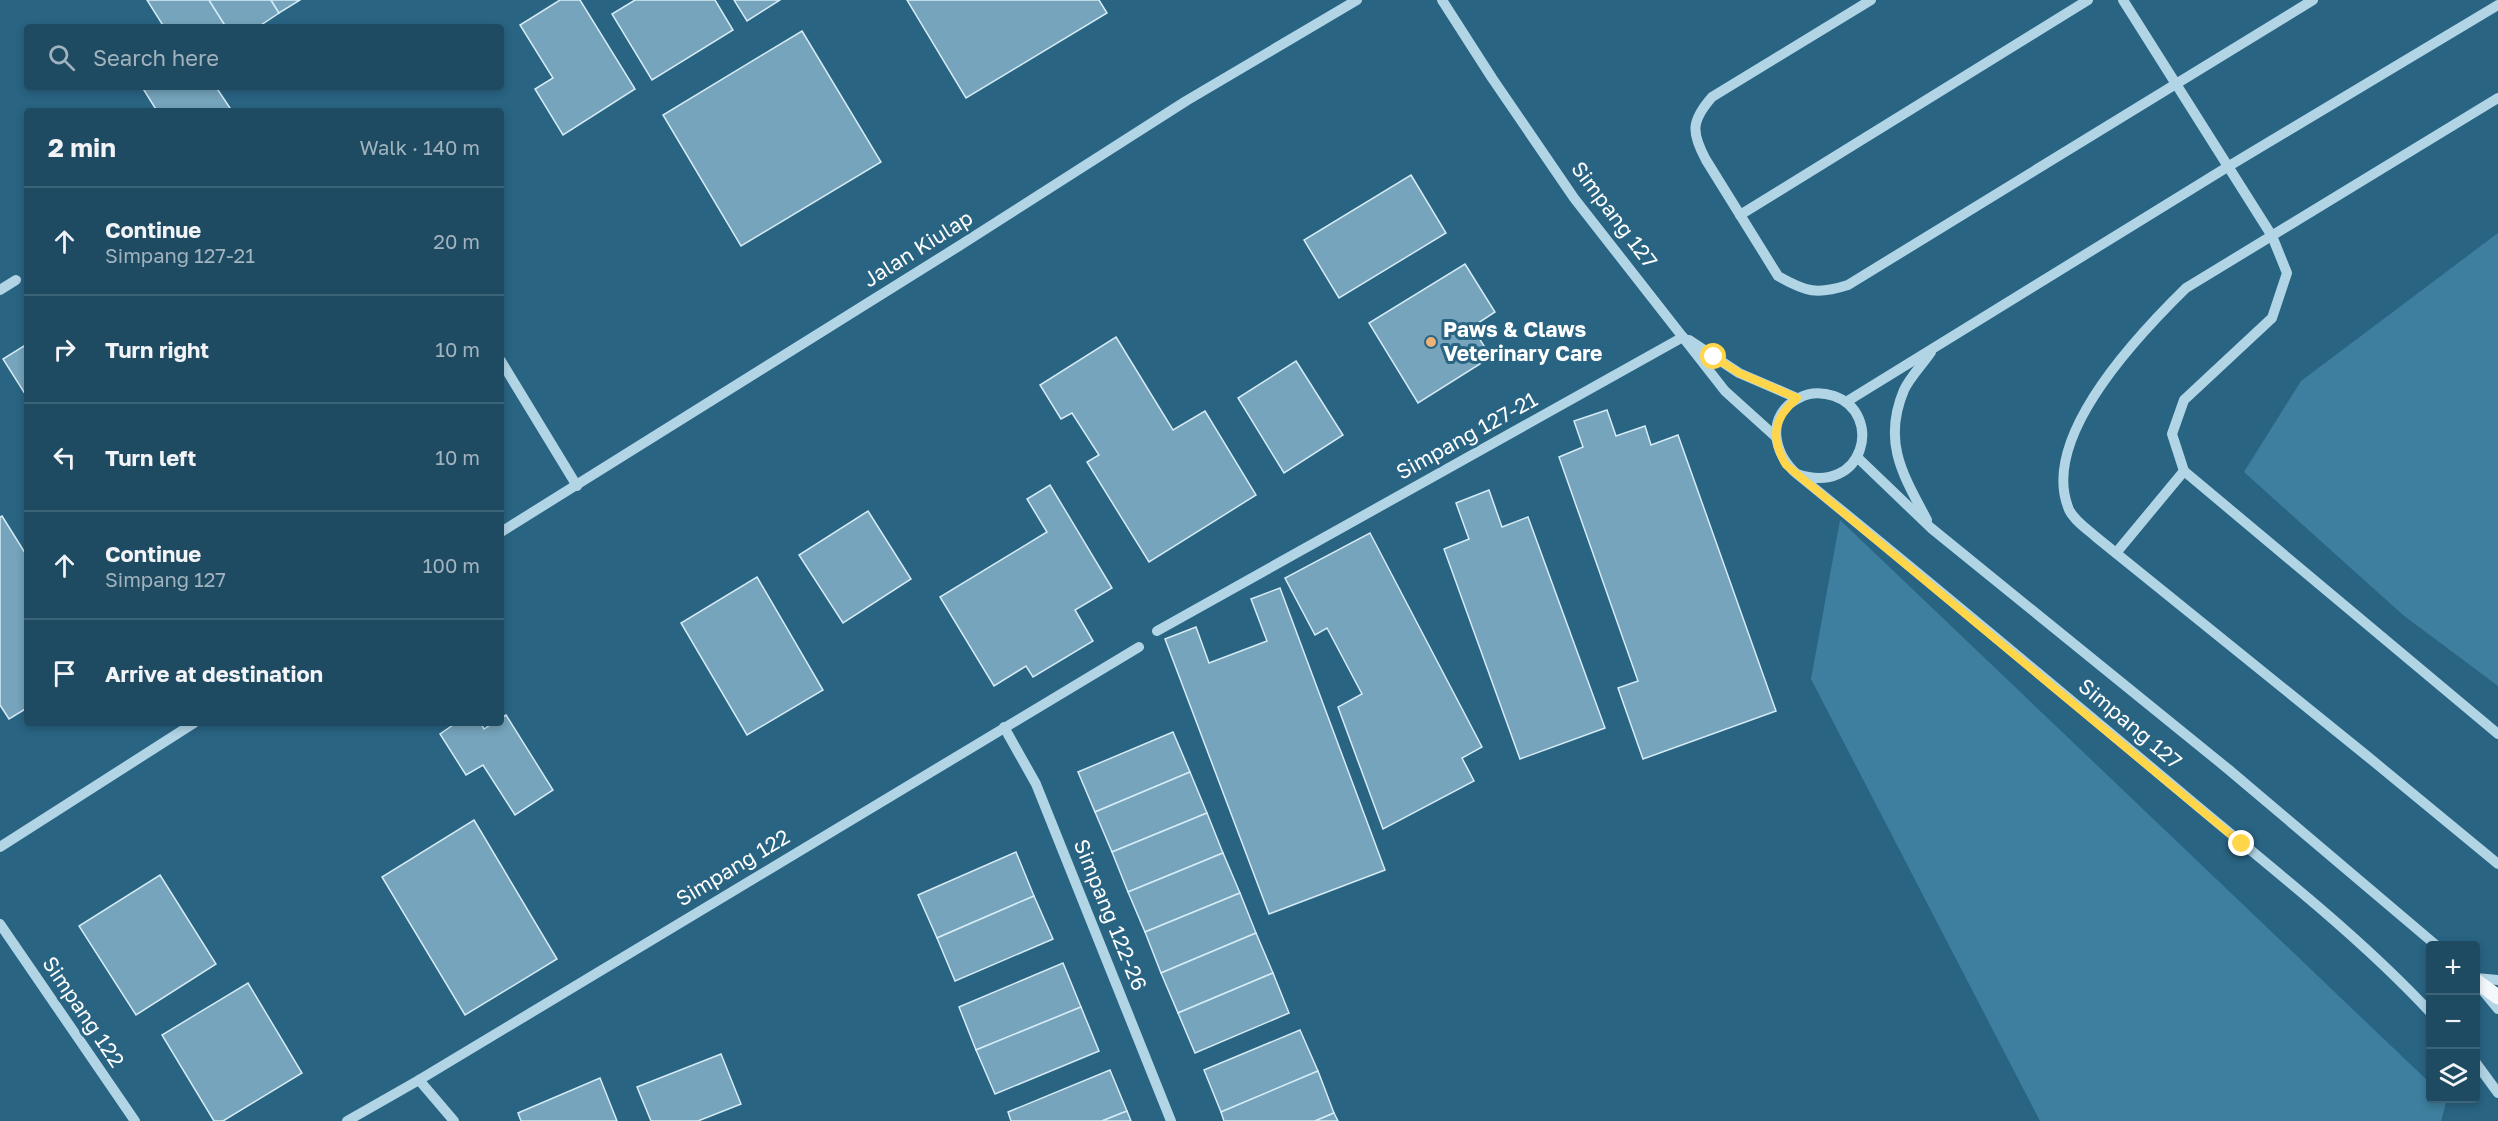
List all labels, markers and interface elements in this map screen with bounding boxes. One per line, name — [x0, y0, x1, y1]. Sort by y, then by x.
search box — [24, 24, 504, 90]
icon: search — [45, 41, 78, 74]
text: Search here — [93, 44, 219, 71]
text: 2 min — [48, 132, 116, 163]
text: Walk · 140 m — [360, 135, 480, 159]
street label: Simpang 127 — [1566, 156, 1663, 273]
street label: Jalan Kiulap — [858, 204, 977, 292]
text: Continue — [105, 216, 201, 243]
icon: ahead — [48, 225, 81, 258]
text: 20 m — [433, 229, 480, 253]
text: Simpang 127-21 — [105, 243, 255, 267]
place label: Paws & Claws Veterinary Care — [1443, 316, 1602, 366]
icon: right — [48, 333, 81, 366]
marker: Paws & Claws Veterinary Care — [1424, 335, 1438, 349]
text: Turn right — [105, 336, 209, 363]
text: 10 m — [435, 337, 480, 361]
route start — [1700, 343, 1726, 369]
street label: Simpang 127-21 — [1391, 386, 1542, 485]
icon: left — [48, 441, 81, 474]
text: Turn left — [105, 444, 196, 471]
text: 10 m — [435, 445, 480, 469]
text: Continue — [105, 540, 201, 567]
icon: ahead — [48, 549, 81, 582]
text: 100 m — [423, 553, 480, 577]
text: Simpang 127 — [105, 567, 226, 591]
icon: arrive — [48, 657, 81, 690]
text: Arrive at destination — [105, 660, 323, 687]
street label: Simpang 127 — [2074, 672, 2188, 774]
street label: Simpang 122 — [671, 823, 794, 911]
route end — [2228, 830, 2254, 856]
street label: Simpang 122-26 — [1069, 835, 1153, 994]
map controls — [2426, 941, 2480, 1103]
button: + — [2426, 941, 2480, 995]
street label: Simpang 122 — [37, 951, 130, 1072]
button: − — [2426, 995, 2480, 1049]
button: layers — [2426, 1049, 2480, 1103]

